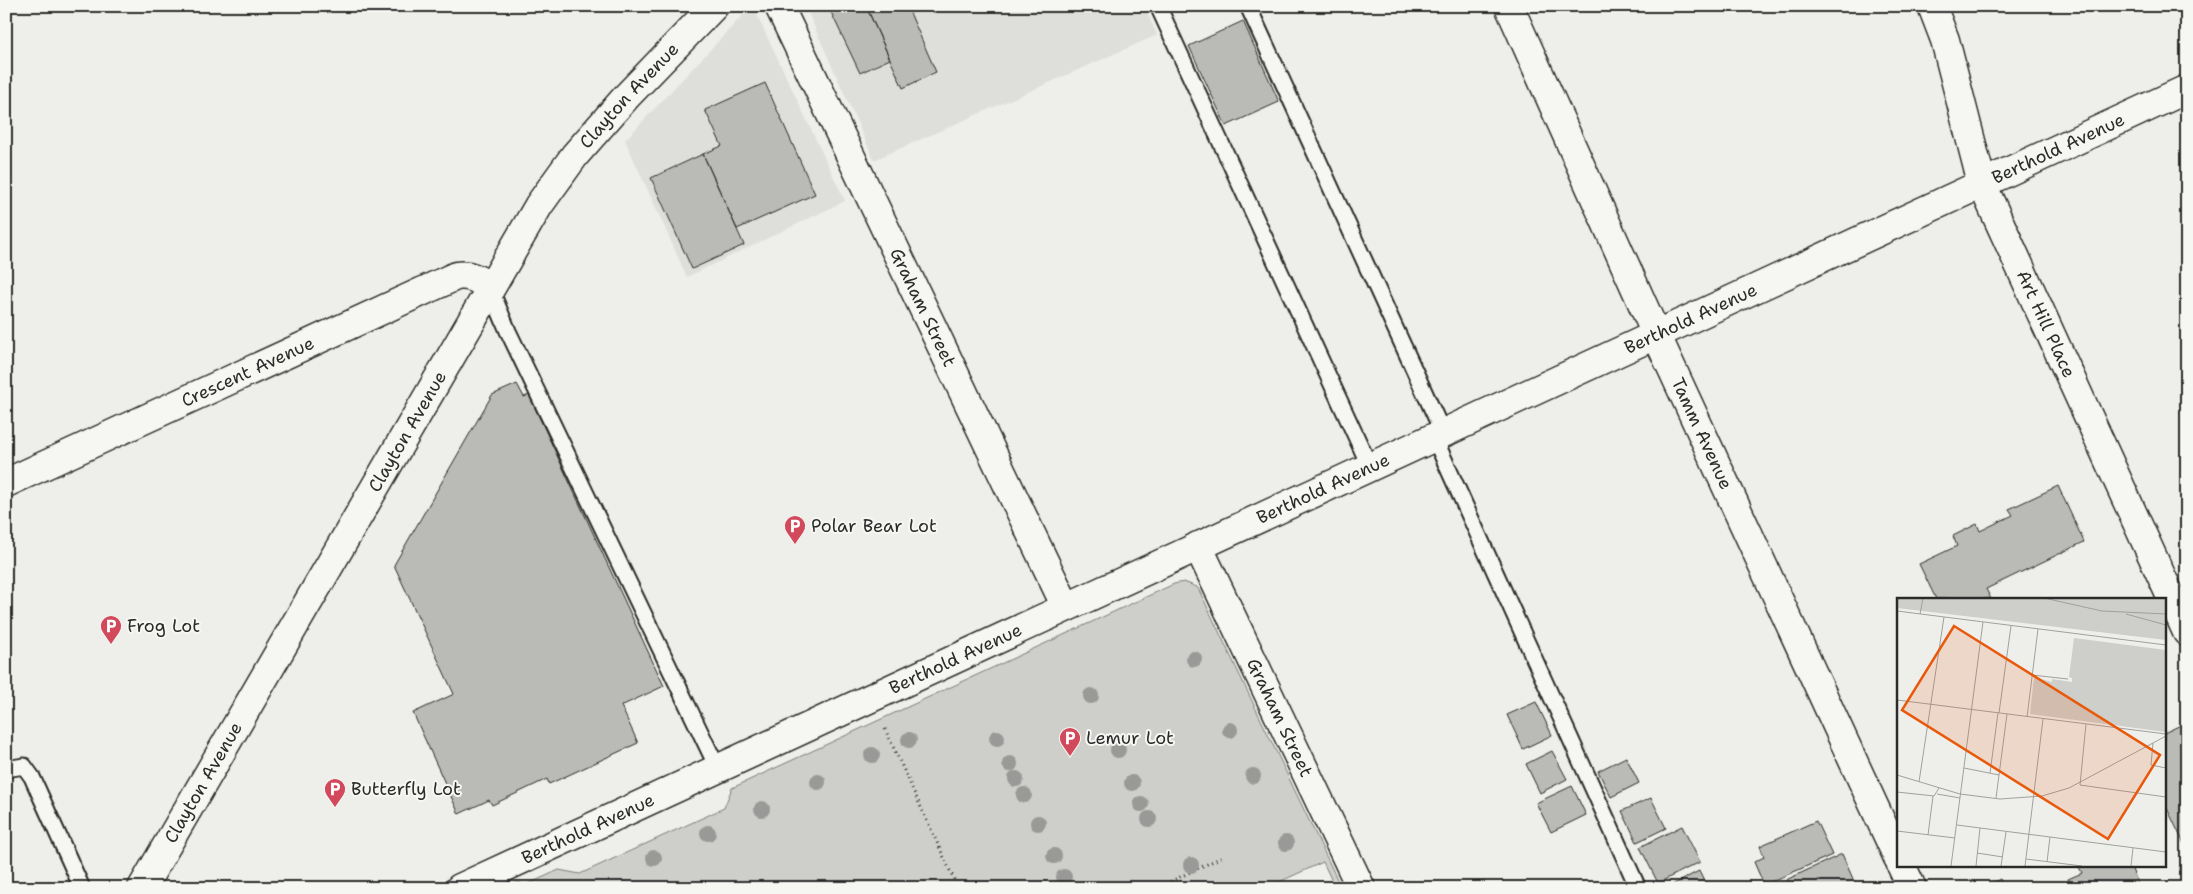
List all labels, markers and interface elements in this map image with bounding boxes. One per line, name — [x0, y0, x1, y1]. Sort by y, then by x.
street label: Clayton Avenue — [574, 37, 684, 154]
street label: Berthold Avenue — [1988, 107, 2129, 190]
street label: Graham Street — [884, 244, 962, 371]
street label: Art Hill Place — [2011, 266, 2081, 382]
street label: Berthold Avenue — [1620, 278, 1761, 360]
street label: Crescent Avenue — [177, 331, 318, 413]
street label: Clayton Avenue — [363, 367, 452, 496]
street label: Tamm Avenue — [1666, 374, 1738, 493]
street label: Berthold Avenue — [1253, 448, 1393, 530]
parking icon: Polar Bear Lot — [783, 514, 807, 545]
place label: Polar Bear Lot — [811, 514, 937, 538]
inset map — [1897, 598, 2166, 866]
parking icon: Frog Lot — [99, 614, 123, 645]
place label: Frog Lot — [127, 614, 200, 638]
street label: Berthold Avenue — [885, 618, 1026, 700]
street label: Graham Street — [1241, 654, 1318, 781]
street label: Clayton Avenue — [159, 718, 248, 847]
parking icon: Lemur Lot — [1058, 726, 1082, 757]
place label: Lemur Lot — [1086, 726, 1174, 750]
parking icon: Butterfly Lot — [323, 777, 347, 808]
place label: Butterfly Lot — [351, 777, 461, 801]
street label: Berthold Avenue — [518, 788, 658, 870]

